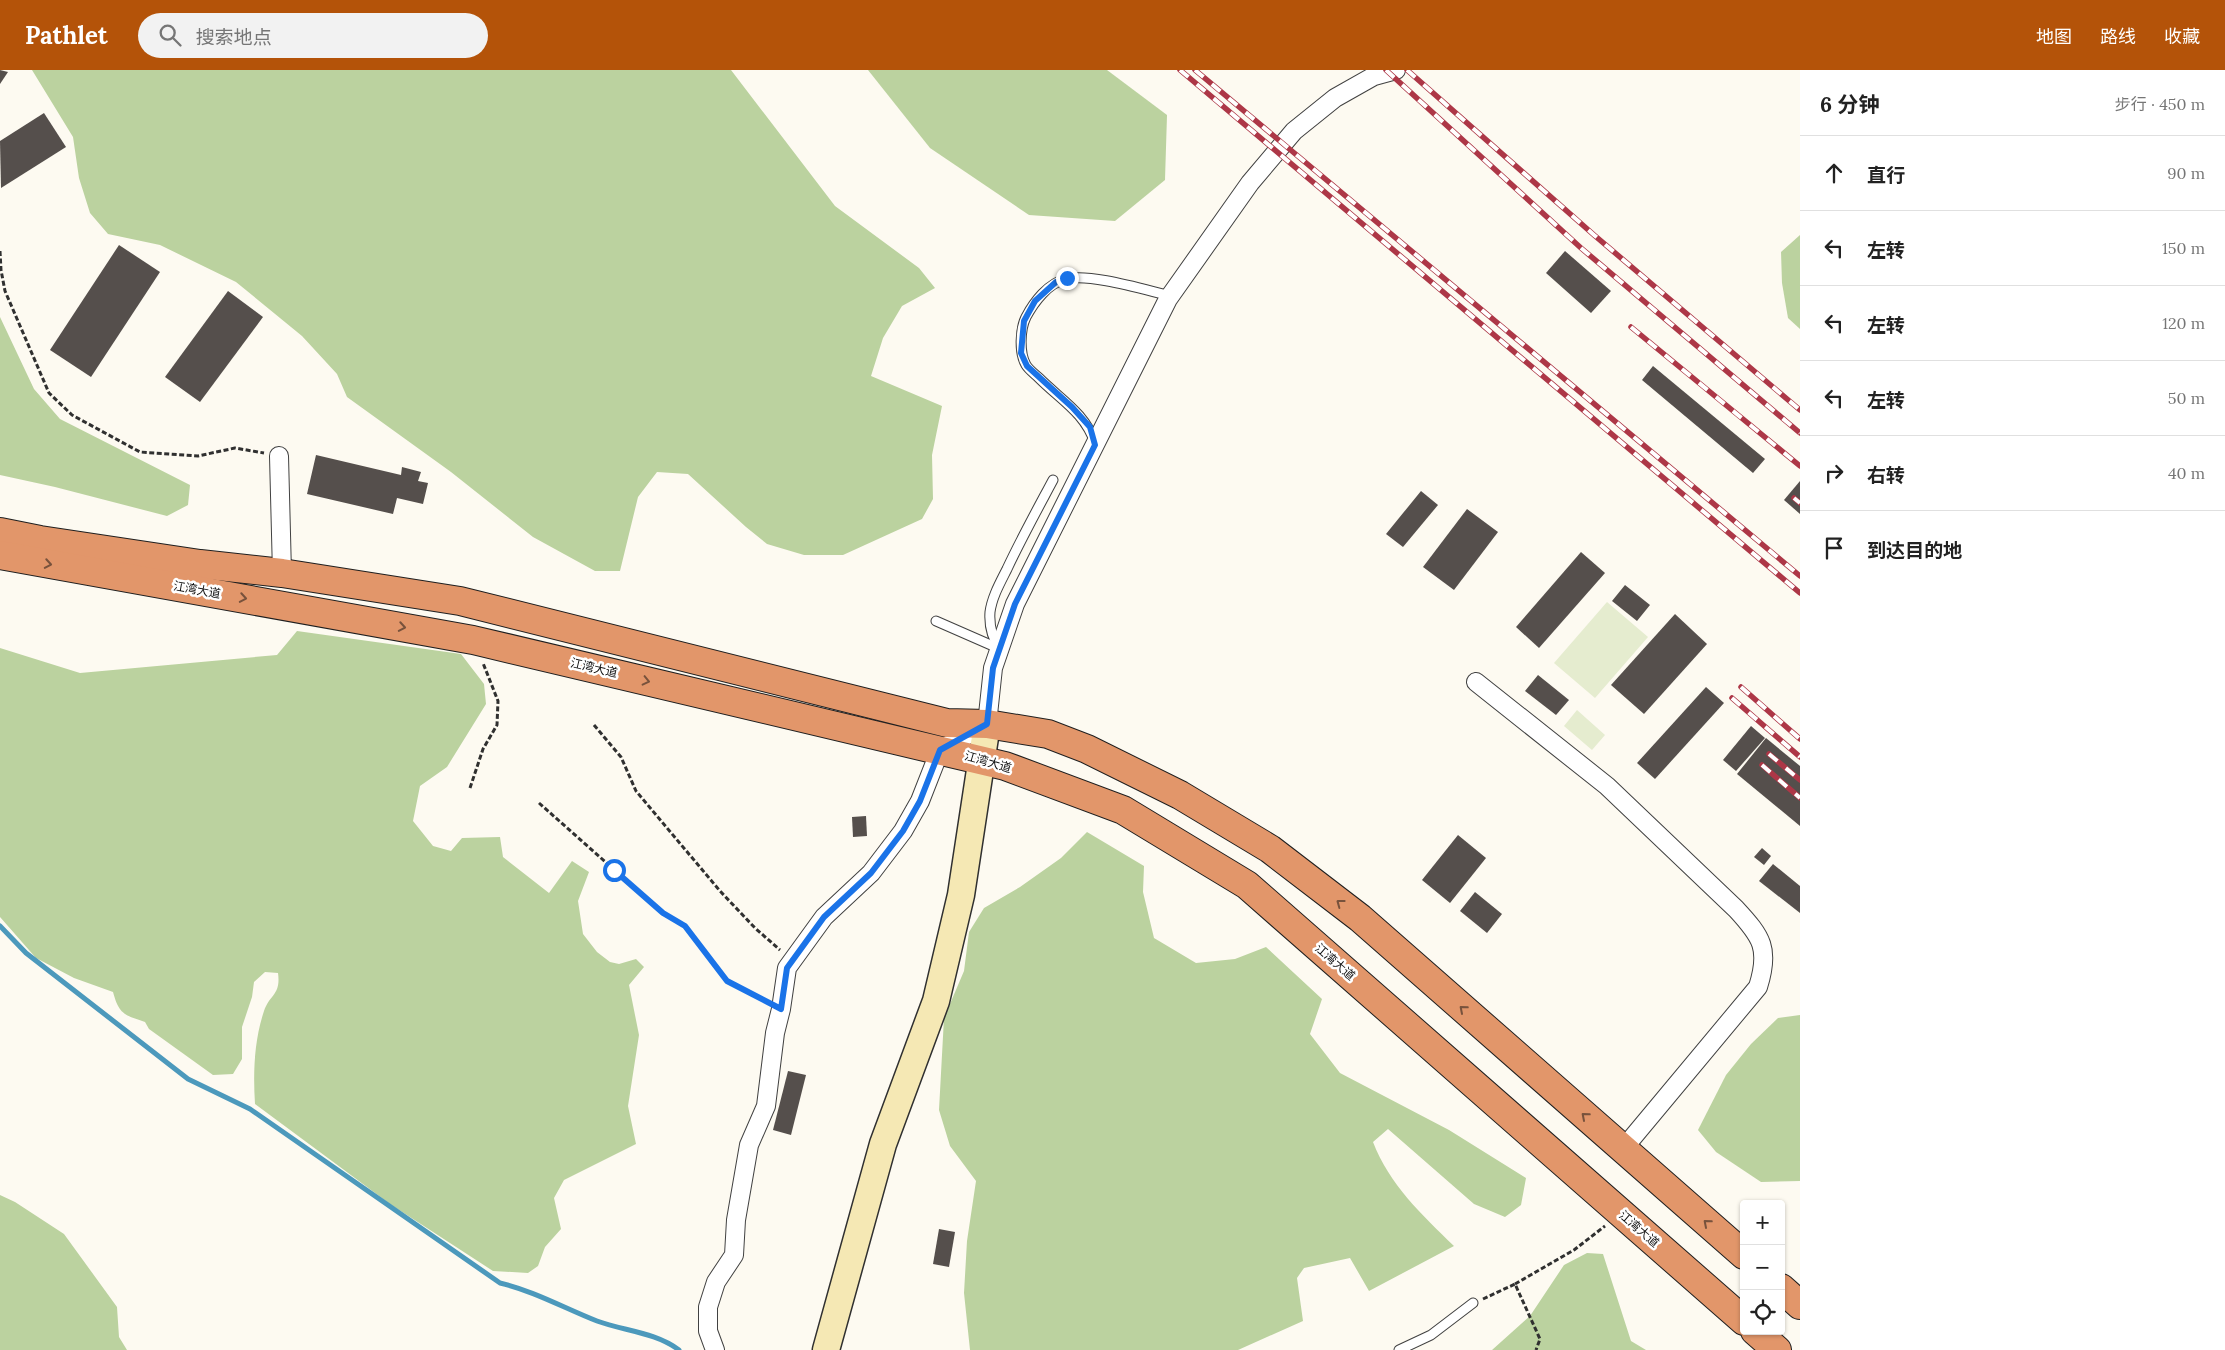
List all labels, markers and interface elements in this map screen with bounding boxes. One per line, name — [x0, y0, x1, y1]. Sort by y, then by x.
search box — [138, 13, 488, 58]
text: Pathlet — [25, 20, 108, 51]
icon: search — [156, 21, 184, 49]
text: 搜索地点 — [196, 25, 272, 49]
text: 地图 — [2036, 25, 2072, 48]
text: 路线 — [2100, 25, 2136, 48]
text: 收藏 — [2164, 25, 2200, 48]
text: 6 分钟 — [1820, 91, 1880, 118]
text: 步行 · 450 m — [2115, 94, 2205, 114]
icon: ahead — [1820, 159, 1848, 187]
text: 直行 — [1867, 163, 1905, 187]
text: 90 m — [2167, 163, 2205, 183]
icon: left — [1820, 234, 1848, 262]
text: 左转 — [1867, 238, 1905, 262]
text: 150 m — [2162, 238, 2205, 258]
route end — [1056, 267, 1079, 290]
icon: left — [1820, 309, 1848, 337]
text: 左转 — [1867, 313, 1905, 337]
text: 120 m — [2162, 313, 2205, 333]
icon: left — [1820, 384, 1848, 412]
text: 左转 — [1867, 388, 1905, 412]
text: 50 m — [2168, 388, 2205, 408]
icon: right — [1820, 459, 1848, 487]
text: 右转 — [1867, 463, 1905, 487]
text: 40 m — [2168, 463, 2205, 483]
icon: arrive — [1820, 534, 1848, 562]
text: 到达目的地 — [1867, 538, 1962, 562]
one-way arrow — [44, 558, 52, 568]
street label: 江湾大道 — [172, 578, 222, 601]
one-way arrow — [238, 592, 247, 602]
one-way arrow — [398, 622, 407, 632]
street label: 江湾大道 — [569, 655, 619, 680]
one-way arrow — [642, 675, 651, 686]
street label: 江湾大道 — [963, 748, 1013, 775]
route start — [603, 859, 626, 882]
one-way arrow — [1337, 900, 1346, 908]
street label: 江湾大道 — [1312, 940, 1358, 983]
one-way arrow — [1460, 1006, 1469, 1014]
one-way arrow — [1582, 1113, 1591, 1122]
map controls — [1740, 1200, 1785, 1335]
button: + — [1740, 1200, 1785, 1245]
street label: 江湾大道 — [1616, 1207, 1662, 1250]
one-way arrow — [1704, 1220, 1713, 1229]
button: − — [1740, 1245, 1785, 1290]
button: locate — [1740, 1290, 1785, 1335]

